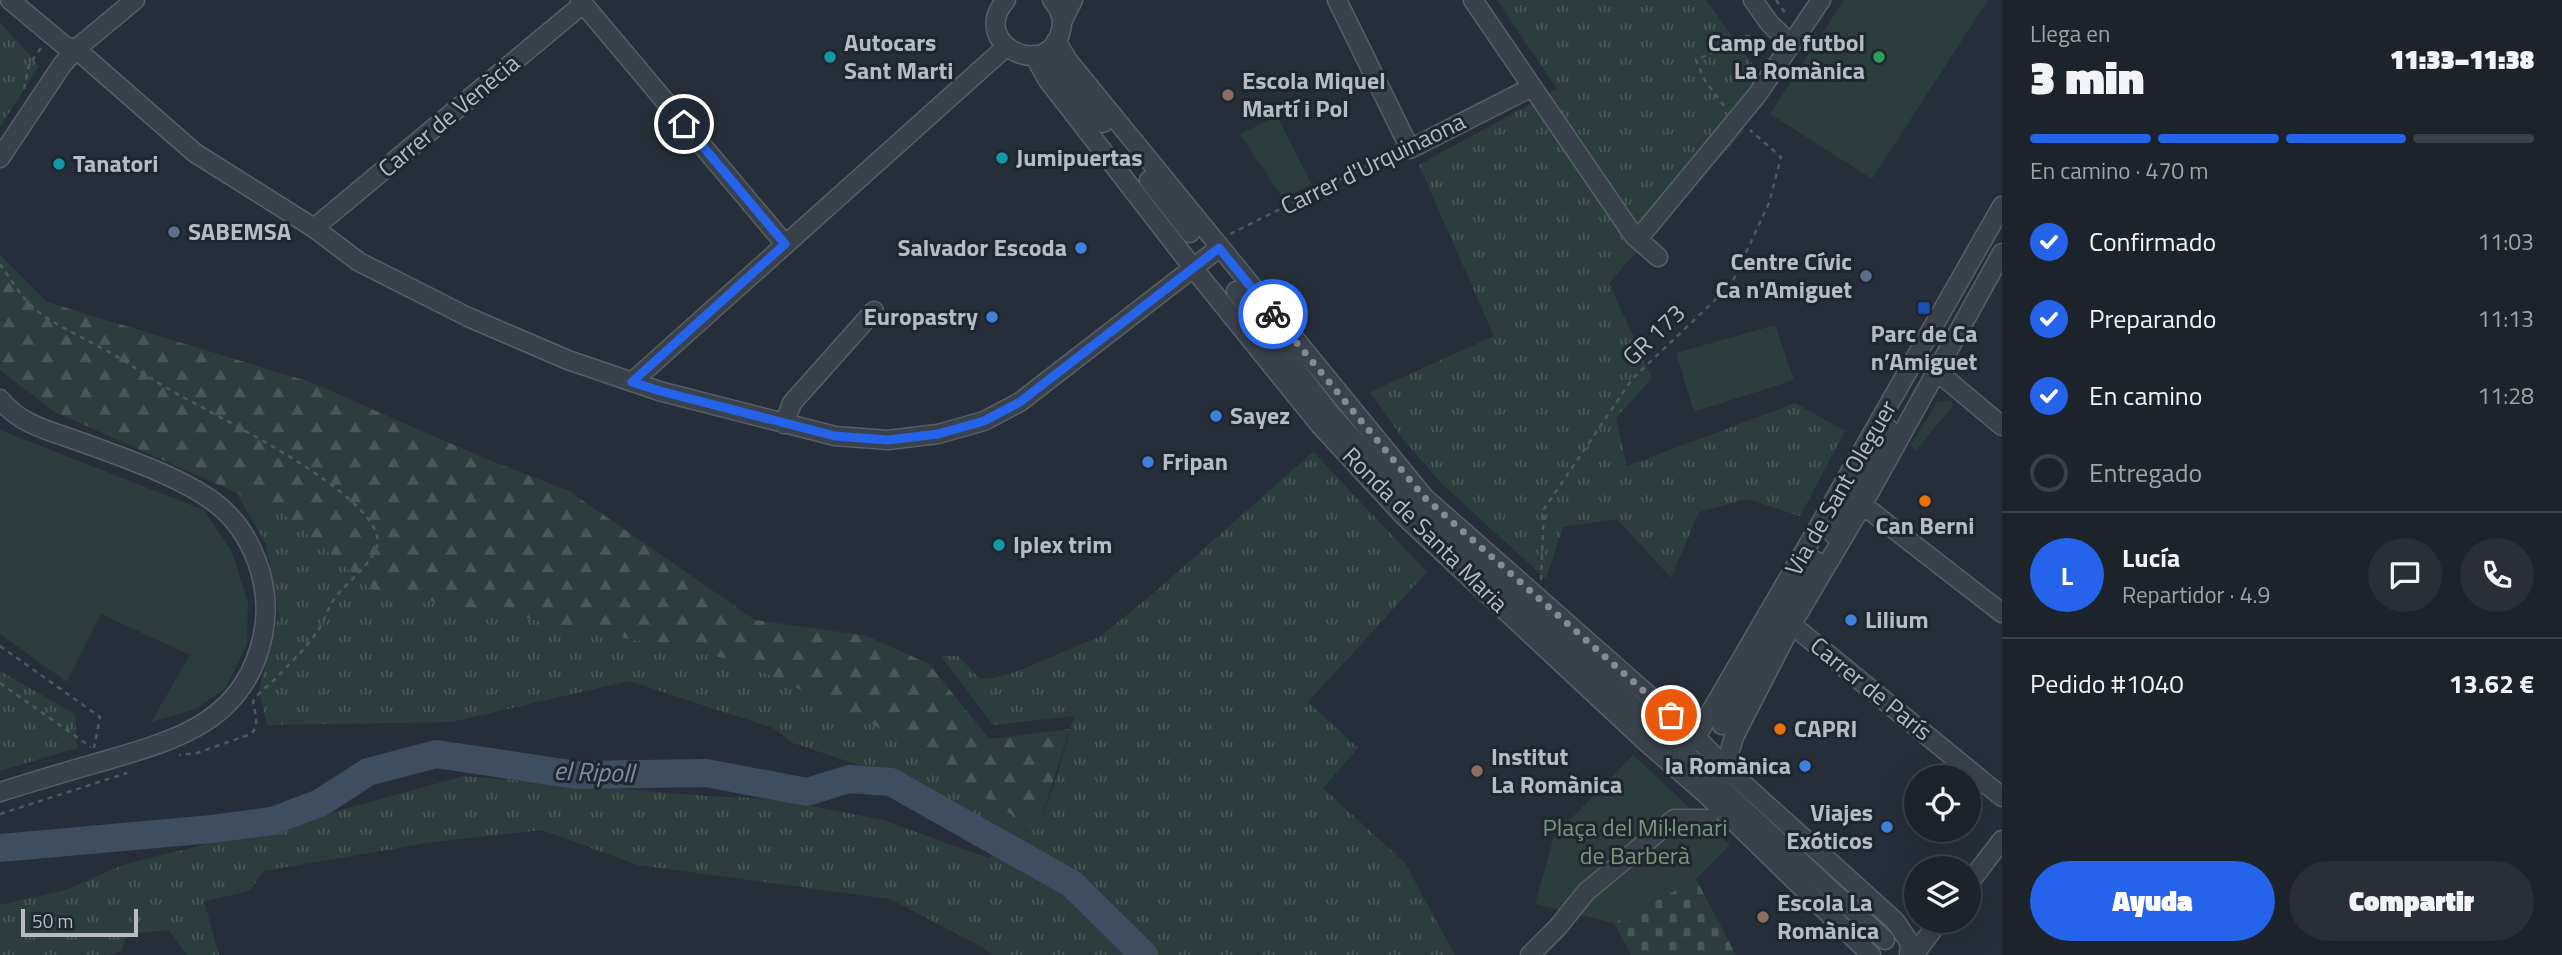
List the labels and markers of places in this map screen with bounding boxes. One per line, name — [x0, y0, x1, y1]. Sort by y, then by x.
place label: Autocars Sant Marti — [844, 24, 953, 88]
place label: Camp de futbol La Romànica — [1708, 24, 1865, 88]
marker: Autocars Sant Marti — [822, 49, 838, 65]
marker: Camp de futbol La Romànica — [1871, 49, 1887, 65]
place label: Escola Miquel Martí i Pol — [1242, 62, 1386, 126]
marker: Escola Miquel Martí i Pol — [1220, 87, 1236, 103]
pin — [654, 94, 714, 154]
place label: Jumipuertas — [1016, 139, 1143, 175]
place label: Tanatori — [73, 145, 158, 181]
marker: Jumipuertas — [994, 150, 1010, 166]
marker: Tanatori — [51, 156, 67, 172]
place label: SABEMSA — [188, 213, 292, 249]
marker: SABEMSA — [166, 224, 182, 240]
place label: Salvador Escoda — [898, 229, 1067, 265]
marker: Salvador Escoda — [1073, 240, 1089, 256]
place label: Centre Cívic Ca n'Amiguet — [1716, 243, 1852, 307]
marker: Centre Cívic Ca n'Amiguet — [1858, 268, 1874, 284]
place label: Europastry — [863, 298, 978, 334]
marker: Parc de Ca n’Amiguet — [1916, 300, 1932, 316]
marker: Europastry — [984, 309, 1000, 325]
place label: Parc de Ca n’Amiguet — [1870, 315, 1978, 379]
place label: Sayez — [1230, 397, 1290, 433]
marker: Sayez — [1208, 408, 1224, 424]
place label: Fripan — [1162, 443, 1228, 479]
marker: Fripan — [1140, 454, 1156, 470]
marker: Can Berni — [1917, 493, 1933, 509]
place label: Can Berni — [1875, 507, 1975, 543]
place label: Iplex trim — [1013, 526, 1112, 562]
marker: Iplex trim — [991, 537, 1007, 553]
place label: Lilium — [1865, 601, 1929, 637]
marker: Lilium — [1843, 612, 1859, 628]
pin — [1641, 685, 1701, 745]
place label: CAPRI — [1794, 710, 1857, 746]
marker: CAPRI — [1772, 721, 1788, 737]
place label: Institut La Romànica — [1491, 738, 1622, 802]
place label: la Romànica — [1665, 747, 1791, 783]
marker: la Romànica — [1797, 758, 1813, 774]
marker: Institut La Romànica — [1469, 763, 1485, 779]
place label: Viajes Exóticos — [1786, 794, 1873, 858]
marker: Viajes Exóticos — [1879, 819, 1895, 835]
place label: Escola La Romànica — [1777, 884, 1879, 948]
marker: Escola La Romànica — [1755, 909, 1771, 925]

